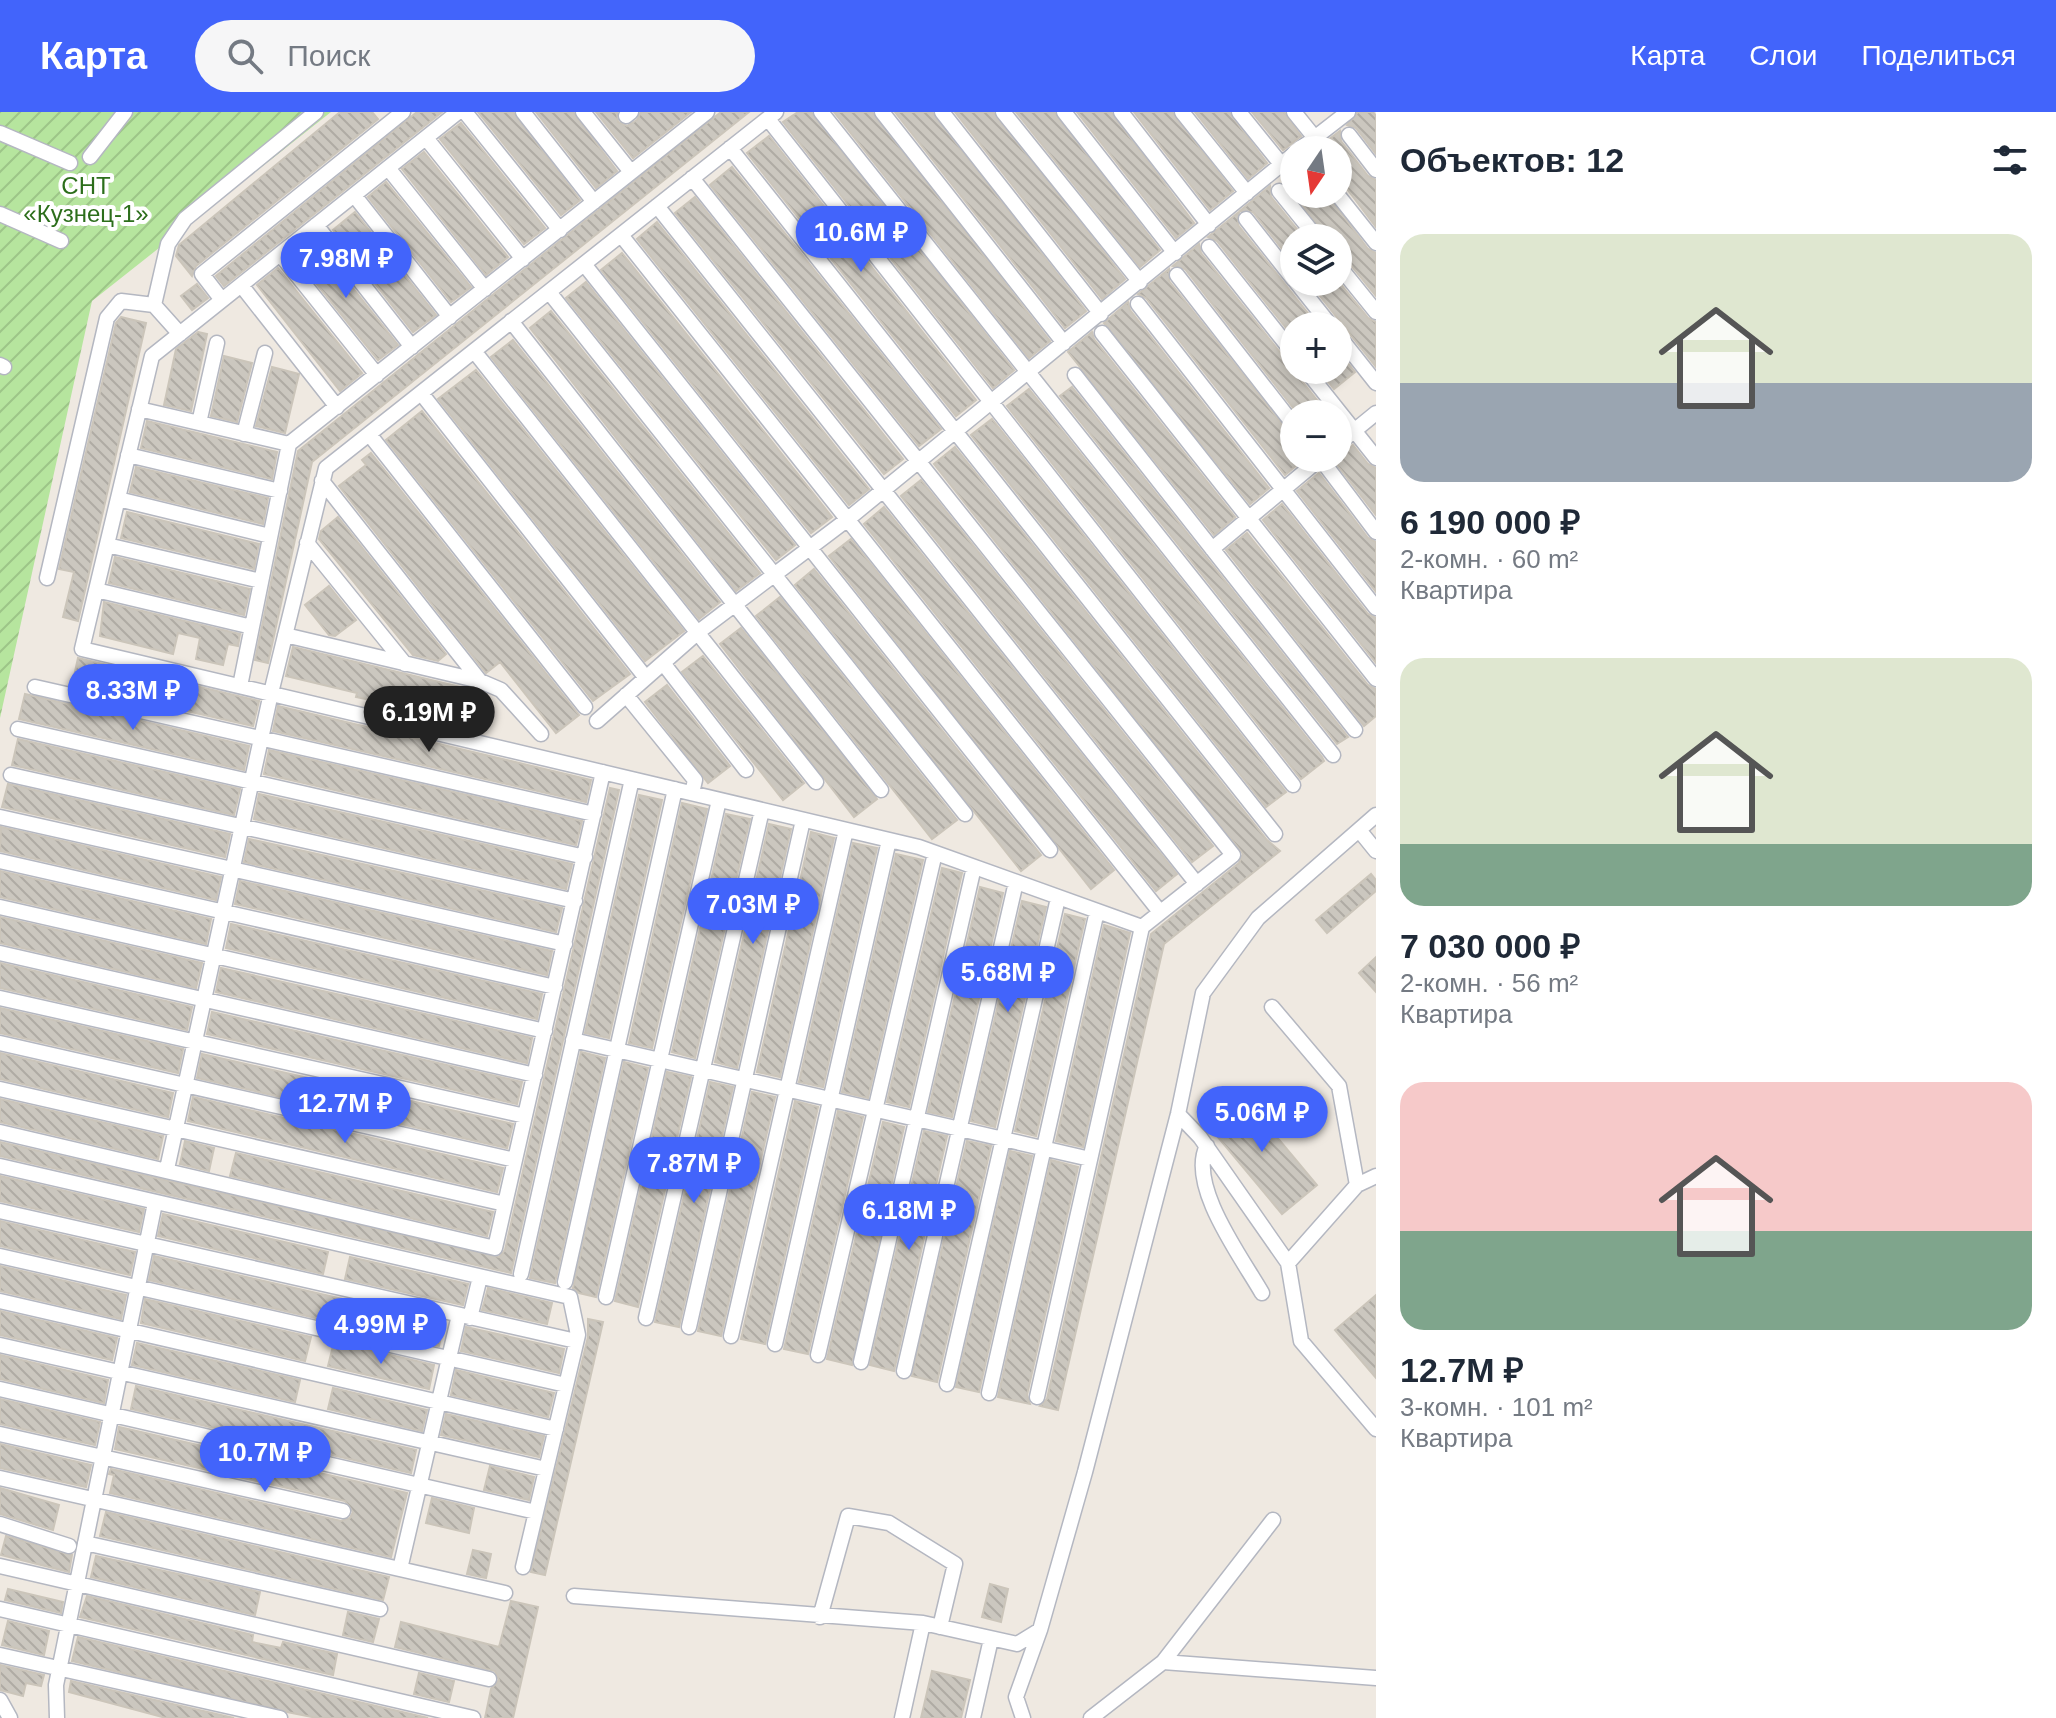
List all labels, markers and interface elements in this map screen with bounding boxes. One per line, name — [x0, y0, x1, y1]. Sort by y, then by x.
search box — [195, 20, 755, 92]
icon: search — [223, 34, 267, 78]
text: Карта — [40, 35, 147, 77]
text: Поиск — [287, 39, 370, 72]
text: Карта — [1630, 40, 1705, 71]
text: Слои — [1749, 40, 1817, 71]
text: Поделиться — [1861, 40, 2016, 71]
north arrow — [1280, 136, 1352, 208]
map controls — [1280, 136, 1352, 472]
icon: filters — [1988, 138, 2032, 182]
text: Объектов: 12 — [1400, 141, 1624, 179]
park label: СНТ «Кузнец-1» — [23, 172, 149, 227]
pin: 10.6M ₽ — [787, 206, 935, 274]
text: 10.6M ₽ — [814, 217, 908, 247]
button: layers — [1280, 224, 1352, 296]
pin: 7.98M ₽ — [272, 232, 420, 300]
text: 7.98M ₽ — [299, 243, 393, 273]
icon: home — [1644, 286, 1788, 430]
button: + — [1280, 312, 1352, 384]
button: − — [1280, 400, 1352, 472]
text: 6 190 000 ₽ — [1400, 503, 1581, 541]
text: 2-комн. · 60 m² — [1400, 544, 1578, 574]
text: Квартира — [1400, 575, 1512, 605]
pin: 8.33M ₽ — [59, 664, 207, 732]
text: 8.33M ₽ — [86, 675, 180, 705]
pin: 6.19M ₽ — [355, 686, 503, 754]
text: 6.19M ₽ — [382, 697, 476, 727]
icon: home — [1644, 710, 1788, 854]
pin: 7.03M ₽ — [679, 878, 827, 946]
text: 7.03M ₽ — [706, 889, 800, 919]
text: 7 030 000 ₽ — [1400, 927, 1581, 965]
pin: 5.68M ₽ — [934, 946, 1082, 1014]
text: 5.68M ₽ — [961, 957, 1055, 987]
text: 2-комн. · 56 m² — [1400, 968, 1578, 998]
text: Квартира — [1400, 999, 1512, 1029]
pin: 12.7M ₽ — [271, 1077, 419, 1145]
pin: 5.06M ₽ — [1188, 1086, 1336, 1154]
text: 12.7M ₽ — [298, 1088, 392, 1118]
text: 5.06M ₽ — [1215, 1097, 1309, 1127]
icon: home — [1644, 1134, 1788, 1278]
pin: 7.87M ₽ — [620, 1137, 768, 1205]
text: 7.87M ₽ — [647, 1148, 741, 1178]
pin: 6.18M ₽ — [835, 1184, 983, 1252]
text: 6.18M ₽ — [862, 1195, 956, 1225]
pin: 4.99M ₽ — [307, 1298, 455, 1366]
text: 4.99M ₽ — [334, 1309, 428, 1339]
text: 12.7M ₽ — [1400, 1351, 1524, 1389]
text: 3-комн. · 101 m² — [1400, 1392, 1593, 1422]
text: Квартира — [1400, 1423, 1512, 1453]
pin: 10.7M ₽ — [191, 1426, 339, 1494]
text: 10.7M ₽ — [218, 1437, 312, 1467]

